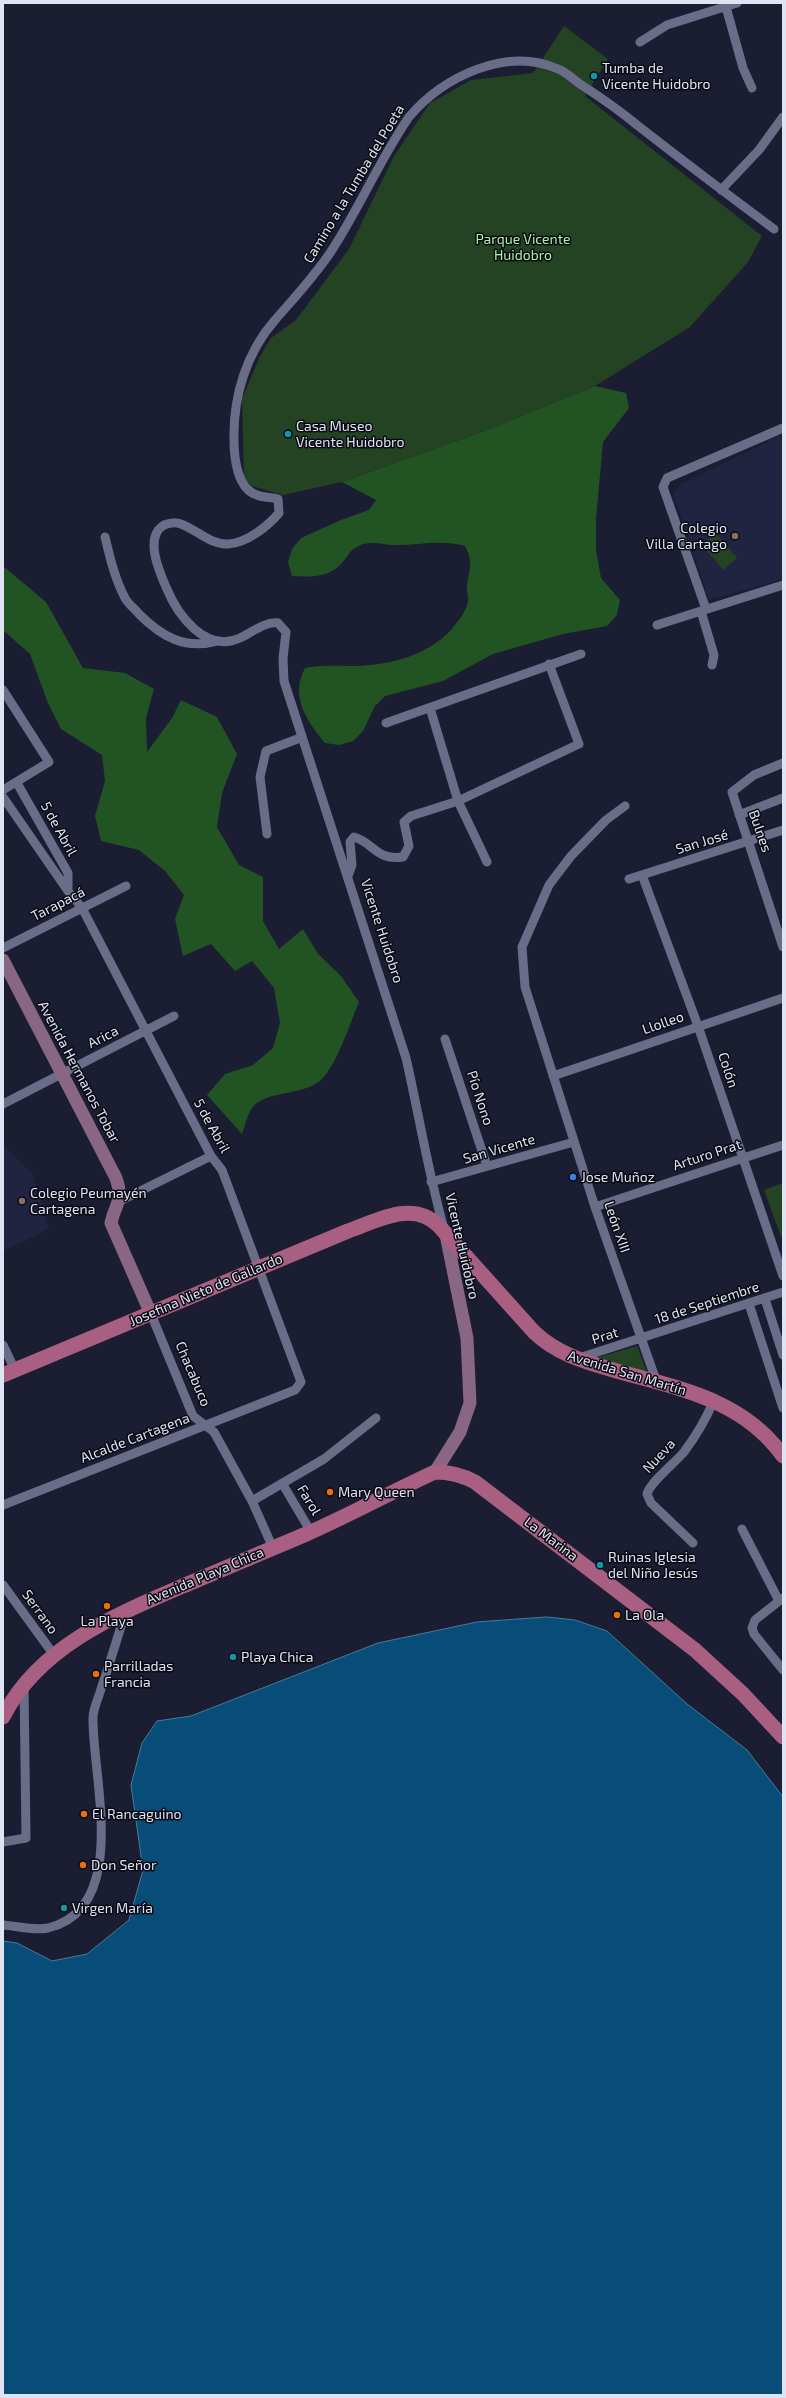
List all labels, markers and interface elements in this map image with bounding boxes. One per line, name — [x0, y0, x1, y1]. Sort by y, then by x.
place label: Tumba de Vicente Huidobro — [602, 60, 710, 92]
marker: Tumba de Vicente Huidobro — [589, 71, 599, 81]
street label: Camino a la Tumba del Poeta — [300, 102, 408, 266]
park label: Parque Vicente Huidobro — [475, 231, 571, 264]
place label: Casa Museo Vicente Huidobro — [296, 418, 404, 450]
marker: Casa Museo Vicente Huidobro — [283, 429, 293, 439]
place label: Colegio Villa Cartago — [646, 520, 727, 552]
marker: Colegio Villa Cartago — [730, 531, 740, 541]
street label: 5 de Abril — [37, 799, 81, 859]
street label: Bulnes — [745, 808, 775, 854]
street label: San José — [674, 826, 730, 858]
street label: Vicente Huidobro — [357, 877, 407, 985]
street label: Tarapacá — [28, 883, 88, 925]
street label: Avenida Hermanos Tobar — [34, 998, 124, 1146]
street label: Llolleo — [640, 1008, 686, 1038]
street label: Arica — [85, 1022, 121, 1052]
street label: Colón — [714, 1050, 742, 1090]
street label: Pío Nono — [463, 1068, 497, 1128]
street label: 5 de Abril — [190, 1096, 234, 1156]
street label: San Vicente — [461, 1131, 537, 1167]
street label: Arturo Prat — [671, 1136, 743, 1174]
place label: Jose Muñoz — [581, 1169, 655, 1185]
marker: Jose Muñoz — [568, 1172, 578, 1182]
place label: Colegio Peumayén Cartagena — [30, 1185, 147, 1218]
street label: Vicente Huidobro — [442, 1191, 482, 1301]
marker: Colegio Peumayén Cartagena — [17, 1196, 27, 1206]
street label: León XIII — [600, 1199, 634, 1255]
street label: Josefina Nieto de Gallardo — [127, 1250, 285, 1330]
street label: 18 de Septiembre — [653, 1278, 761, 1328]
street label: Prat — [590, 1324, 620, 1348]
street label: Chacabuco — [172, 1339, 214, 1409]
street label: Avenida San Martín — [566, 1347, 688, 1399]
street label: Alcalde Cartagena — [78, 1409, 192, 1467]
street label: Nueva — [639, 1436, 679, 1476]
street label: Farol — [293, 1482, 325, 1518]
place label: Mary Queen — [338, 1484, 415, 1500]
marker: Mary Queen — [325, 1487, 335, 1497]
street label: La Marina — [521, 1513, 581, 1565]
street label: Avenida Playa Chica — [144, 1544, 266, 1608]
place label: Ruinas Iglesia del Niño Jesús — [608, 1549, 698, 1582]
marker: Ruinas Iglesia del Niño Jesús — [595, 1560, 605, 1570]
street label: Serrano — [18, 1587, 62, 1637]
marker: La Playa — [102, 1601, 112, 1611]
place label: La Ola — [625, 1607, 664, 1623]
marker: La Ola — [612, 1610, 622, 1620]
place label: La Playa — [80, 1613, 134, 1629]
place label: Playa Chica — [241, 1649, 313, 1665]
marker: Playa Chica — [228, 1652, 238, 1662]
place label: Parrilladas Francia — [104, 1658, 173, 1690]
marker: Parrilladas Francia — [91, 1669, 101, 1679]
place label: El Rancaguino — [92, 1806, 181, 1822]
marker: El Rancaguino — [79, 1809, 89, 1819]
place label: Don Señor — [91, 1857, 157, 1873]
marker: Don Señor — [78, 1860, 88, 1870]
place label: Virgen María — [72, 1900, 153, 1916]
marker: Virgen María — [59, 1903, 69, 1913]

